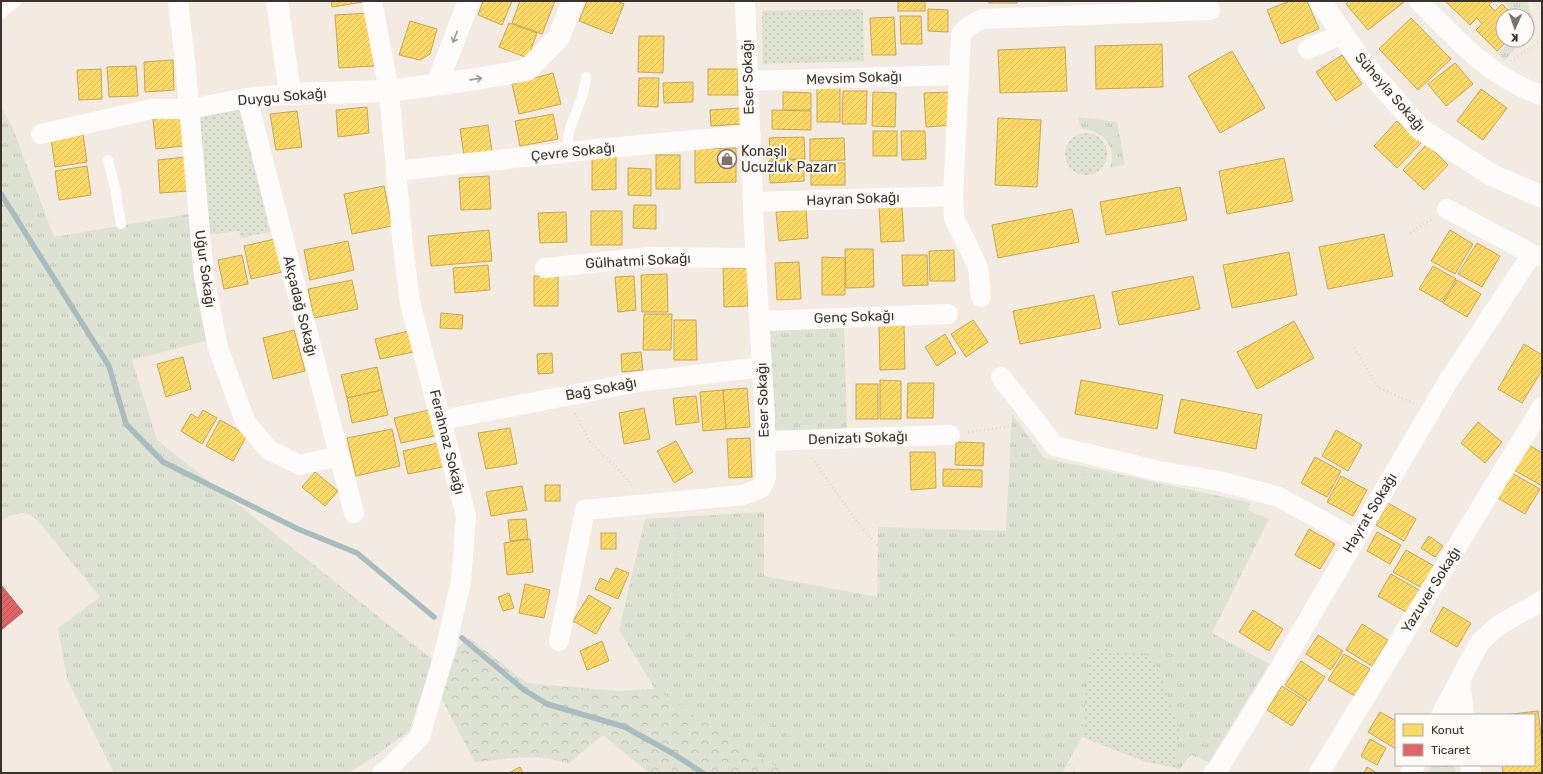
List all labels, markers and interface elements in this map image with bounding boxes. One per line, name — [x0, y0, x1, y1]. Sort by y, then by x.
north arrow — [1495, 8, 1535, 48]
one-way arrow — [450, 31, 458, 43]
text: K — [1510, 31, 1519, 44]
street label: Eser Sokağı — [738, 39, 758, 115]
street label: Süheyla Sokağı — [1351, 49, 1429, 135]
street label: Mevsim Sokağı — [806, 68, 902, 88]
one-way arrow — [469, 75, 482, 83]
street label: Duygu Sokağı — [237, 85, 327, 109]
street label: Çevre Sokağı — [530, 139, 616, 165]
place label: Konaşlı Ucuzluk Pazarı — [741, 143, 837, 176]
shop icon: Konaşlı Ucuzluk Pazarı — [716, 148, 738, 170]
street label: Hayran Sokağı — [806, 189, 900, 209]
street label: Uğur Sokağı — [191, 229, 219, 309]
street label: Gülhatmi Sokağı — [585, 250, 691, 272]
street label: Akçadağ Sokağı — [279, 254, 321, 358]
street label: Genç Sokağı — [814, 307, 894, 327]
street label: Eser Sokağı — [753, 362, 773, 438]
street label: Bağ Sokağı — [564, 374, 638, 404]
street label: Ferahnaz Sokağı — [426, 388, 468, 496]
street label: Denizatı Sokağı — [808, 428, 908, 448]
street label: Hayrat Sokağı — [1339, 470, 1401, 556]
street label: Yazuver Sokağı — [1398, 544, 1464, 636]
legend — [1395, 714, 1535, 766]
text: Konut — [1431, 723, 1464, 737]
text: Ticaret — [1431, 743, 1470, 757]

